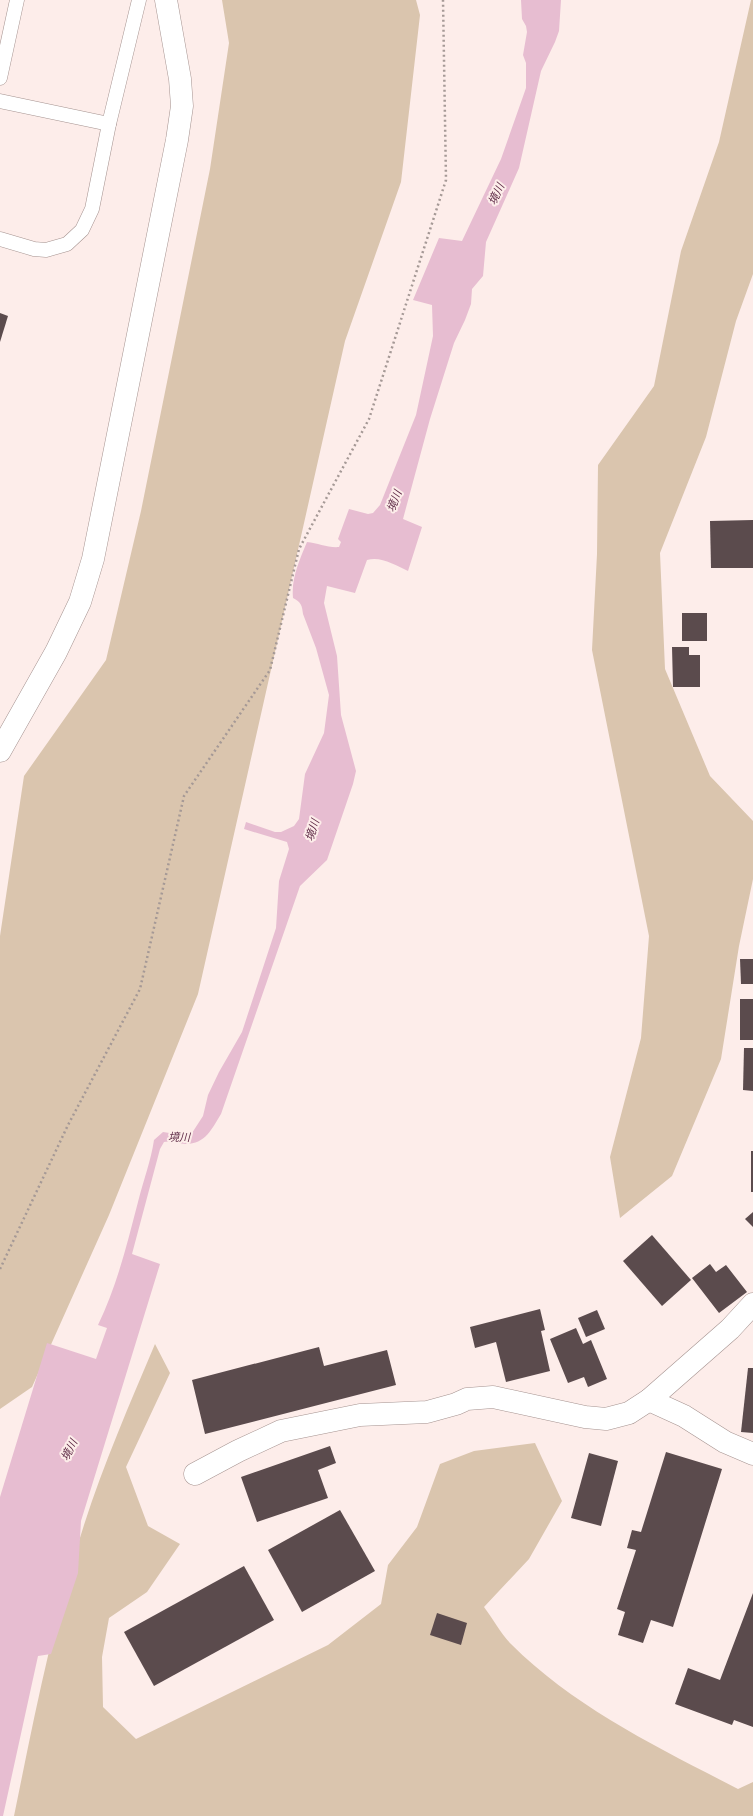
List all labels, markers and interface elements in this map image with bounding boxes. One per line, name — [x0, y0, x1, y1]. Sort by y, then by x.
water label: 境川 — [485, 180, 507, 207]
water label: 境川 — [384, 487, 405, 514]
water label: 境川 — [302, 816, 322, 843]
water label: 境川 — [168, 1130, 191, 1144]
water label: 境川 — [58, 1436, 81, 1463]

